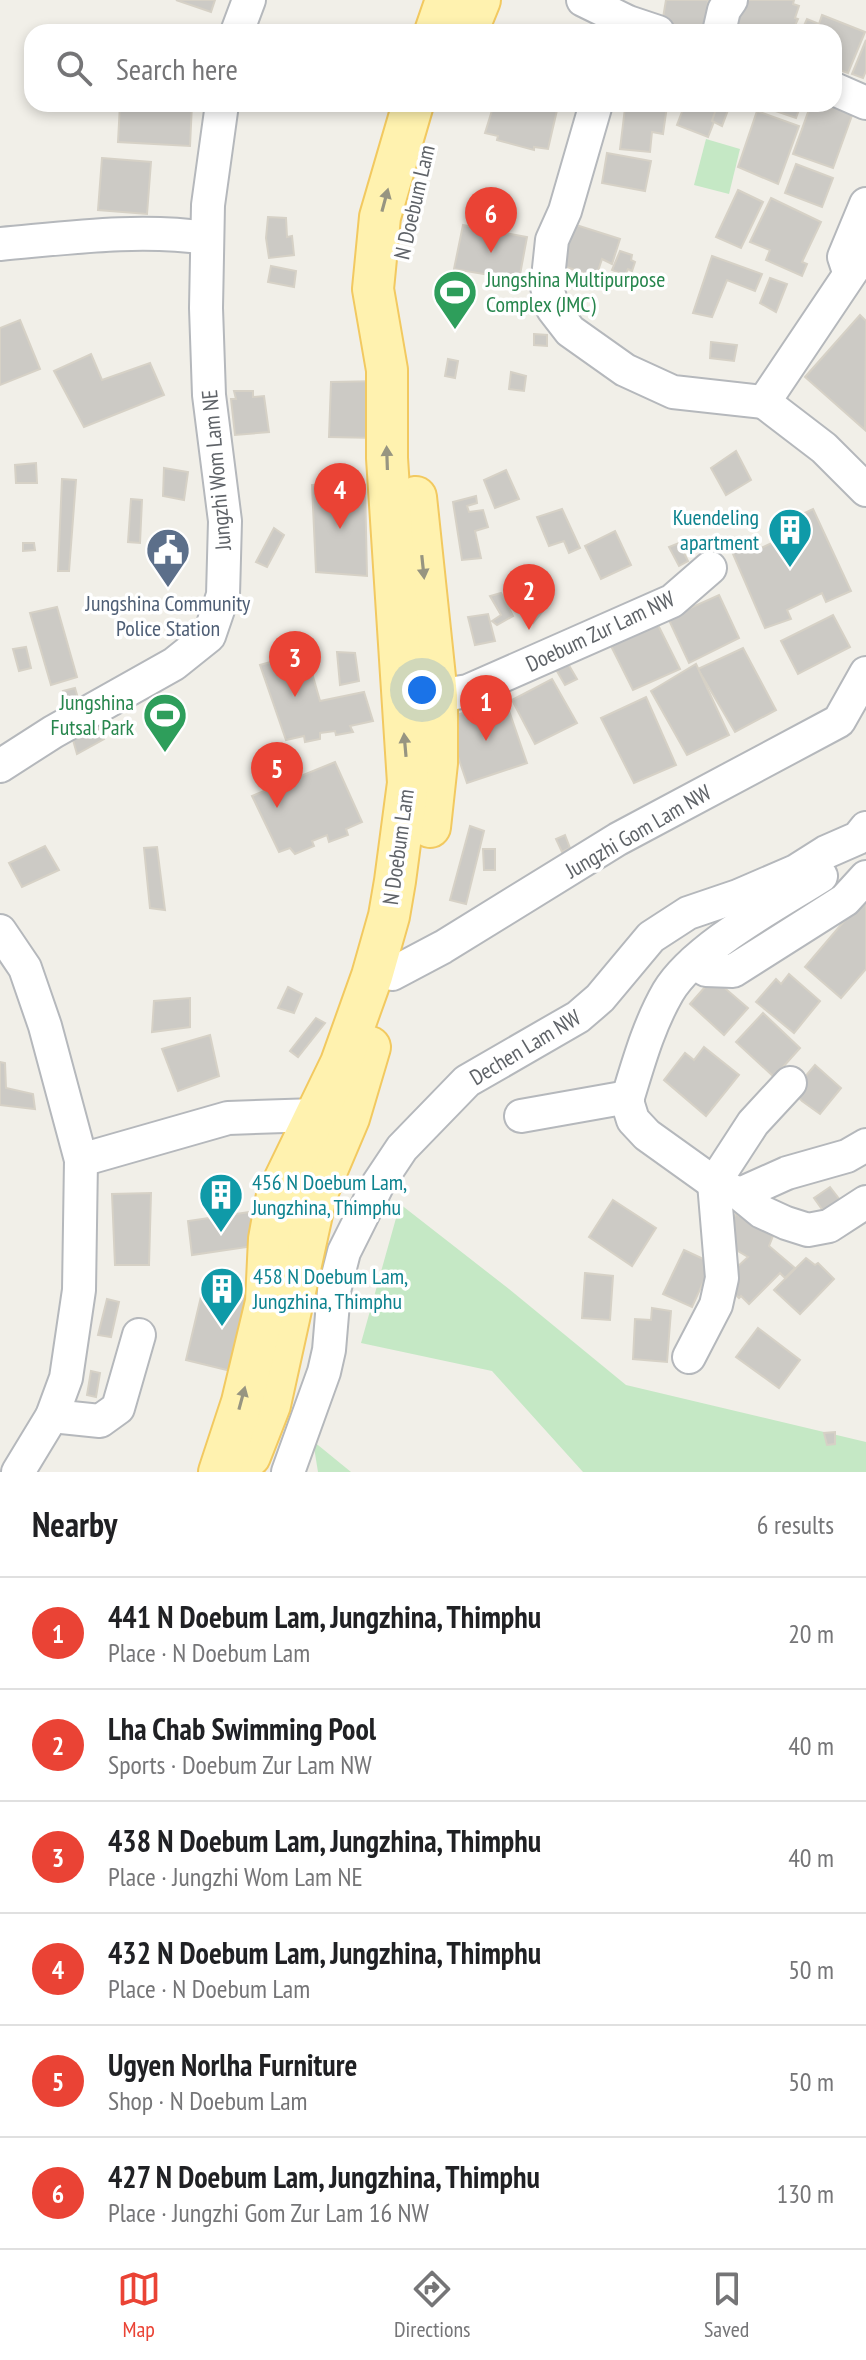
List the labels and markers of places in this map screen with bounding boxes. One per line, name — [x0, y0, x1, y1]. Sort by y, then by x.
pin: 6 — [465, 187, 517, 253]
place label: Jungshina Multipurpose Complex (JMC) — [485, 265, 665, 318]
sports icon: Jungshina Multipurpose Complex (JMC) — [431, 268, 479, 331]
pin: 4 — [314, 463, 366, 529]
place label: Kuendeling apartment — [673, 503, 759, 556]
building icon: Kuendeling apartment — [766, 506, 814, 569]
public building icon: Jungshina Community Police Station — [144, 526, 192, 589]
pin: 2 — [503, 564, 555, 630]
place label: Jungshina Community Police Station — [85, 589, 251, 642]
pin: 3 — [269, 631, 321, 697]
pin: 1 — [460, 675, 512, 741]
place label: Jungshina Futsal Park — [51, 688, 134, 741]
sports icon: Jungshina Futsal Park — [141, 691, 189, 754]
pin: 5 — [251, 742, 303, 808]
place label: 456 N Doebum Lam, Jungzhina, Thimphu — [251, 1168, 407, 1221]
building icon: 456 N Doebum Lam, Jungzhina, Thimphu — [197, 1171, 245, 1234]
place label: 458 N Doebum Lam, Jungzhina, Thimphu — [252, 1262, 408, 1315]
building icon: 458 N Doebum Lam, Jungzhina, Thimphu — [198, 1265, 246, 1328]

